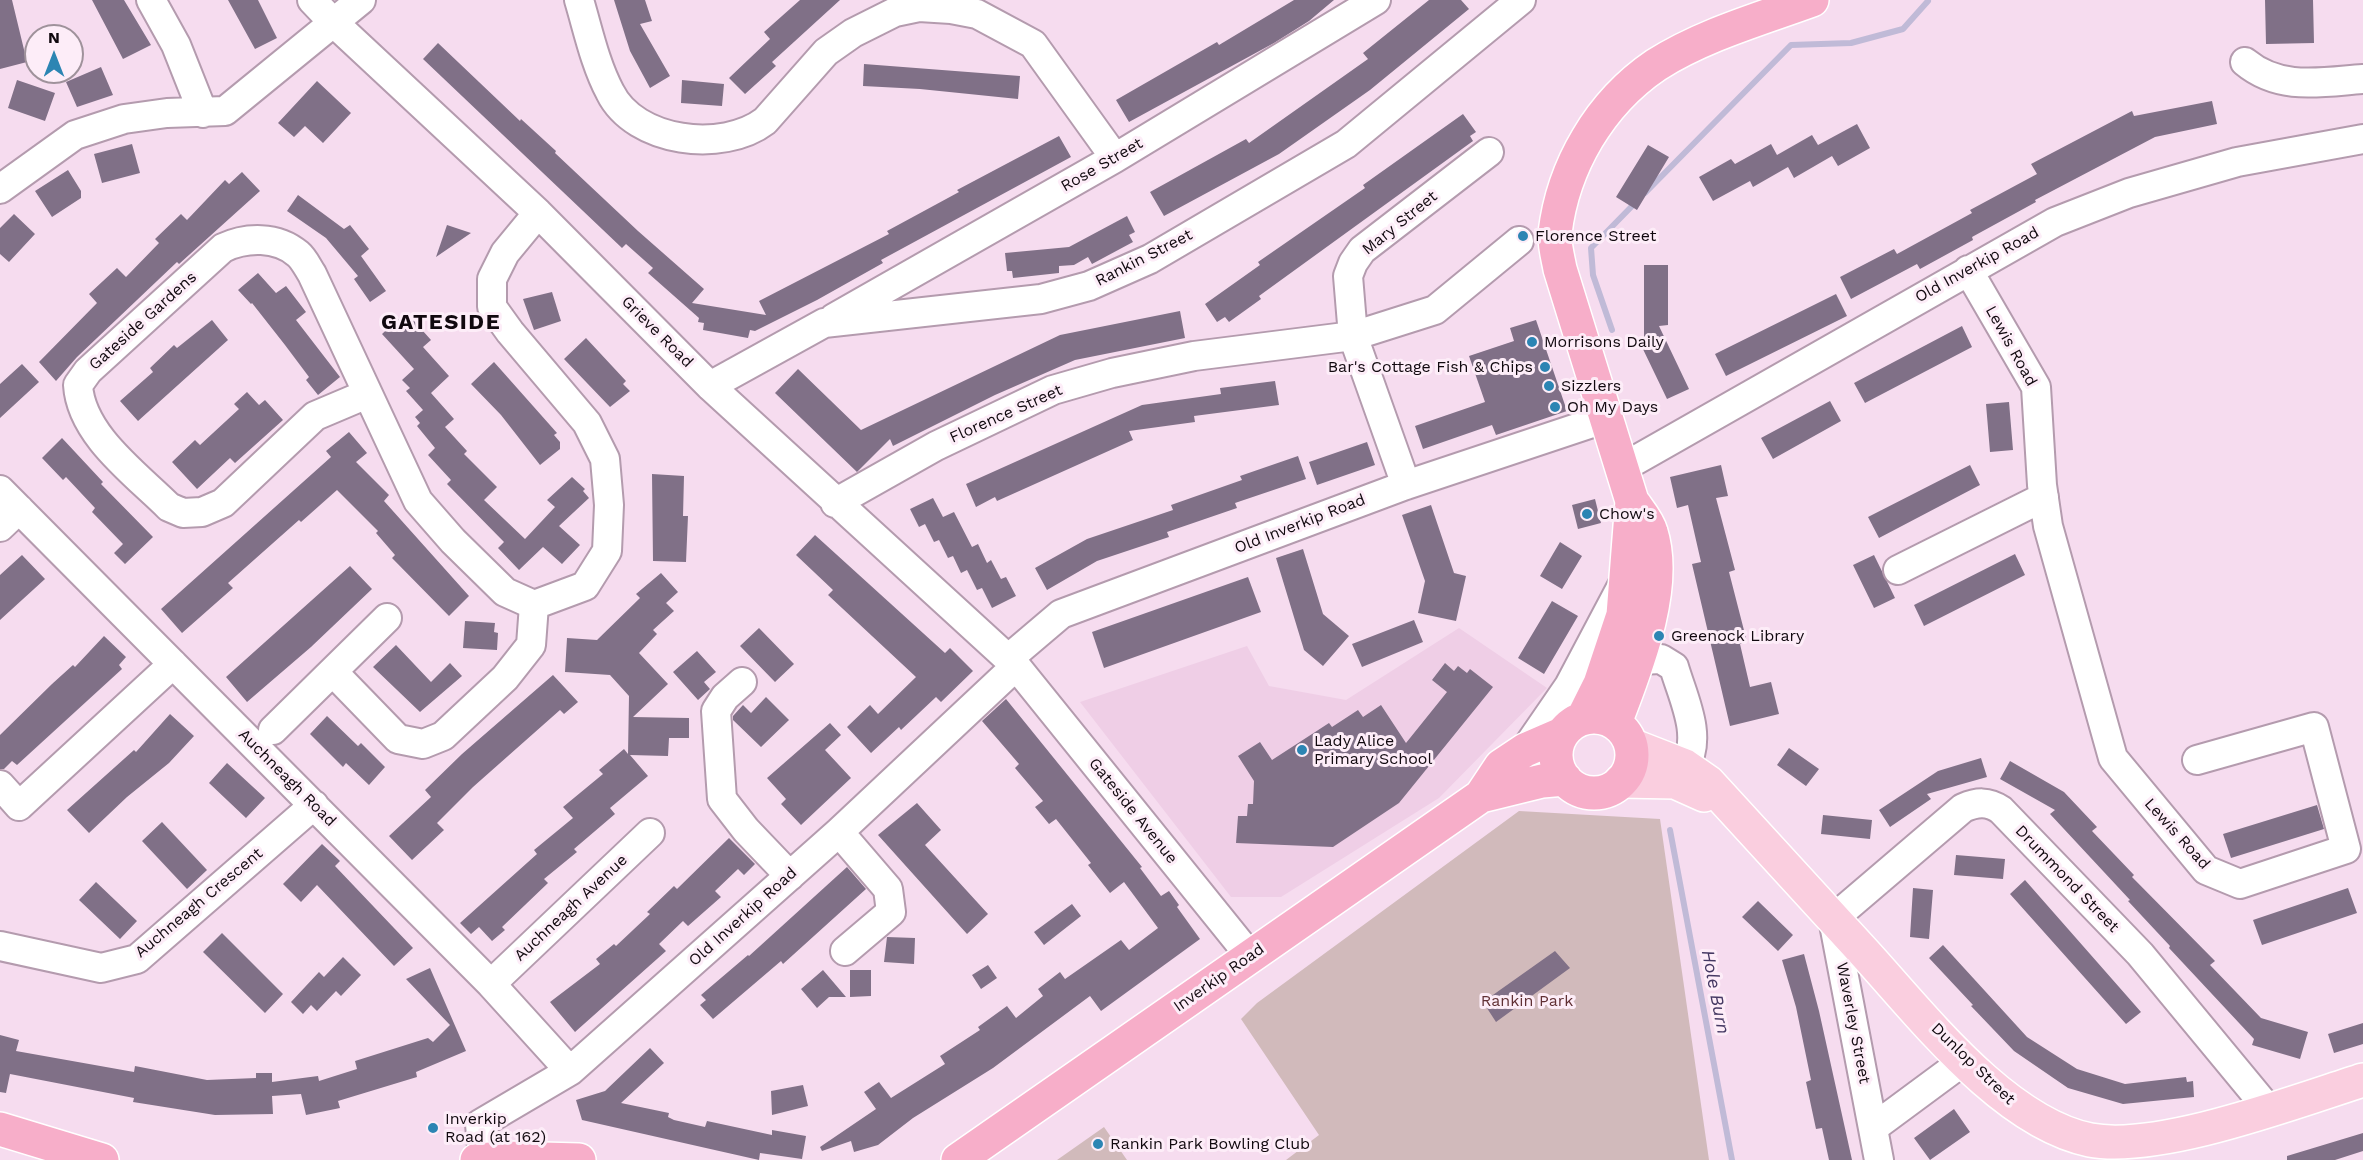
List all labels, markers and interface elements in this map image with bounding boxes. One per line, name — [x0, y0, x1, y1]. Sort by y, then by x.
north arrow — [24, 24, 84, 84]
text: N — [48, 28, 60, 47]
street label: Rose Street — [1058, 134, 1146, 196]
street label: Mary Street — [1359, 187, 1441, 259]
street label: Old Inverkip Road — [1912, 223, 2042, 307]
street label: Rankin Street — [1092, 225, 1196, 291]
place label: Florence Street — [1535, 226, 1656, 246]
marker: Florence Street — [1516, 229, 1530, 243]
street label: Gateside Gardens — [85, 268, 201, 374]
street label: Grieve Road — [617, 292, 697, 372]
street label: Lewis Road — [1981, 302, 2041, 390]
district label: GATESIDE — [381, 310, 501, 336]
place label: Morrisons Daily — [1544, 332, 1664, 352]
marker: Morrisons Daily — [1525, 335, 1539, 349]
place label: Bar's Cottage Fish & Chips — [1328, 357, 1533, 377]
marker: Bar's Cottage Fish & Chips — [1538, 360, 1552, 374]
place label: Sizzlers — [1561, 376, 1621, 396]
marker: Sizzlers — [1542, 379, 1556, 393]
street label: Florence Street — [947, 381, 1065, 447]
place label: Oh My Days — [1567, 397, 1658, 417]
marker: Oh My Days — [1548, 400, 1562, 414]
street label: Old Inverkip Road — [1232, 490, 1368, 558]
place label: Chow's — [1599, 504, 1655, 524]
marker: Chow's — [1580, 507, 1594, 521]
place label: Greenock Library — [1671, 626, 1804, 646]
marker: Greenock Library — [1652, 629, 1666, 643]
street label: Auchneagh Road — [234, 725, 340, 831]
place label: Lady Alice Primary School — [1314, 731, 1432, 769]
marker: Lady Alice Primary School — [1295, 743, 1309, 757]
street label: Gateside Avenue — [1085, 754, 1181, 868]
street label: Lewis Road — [2140, 795, 2214, 873]
street label: Drummond Street — [2011, 821, 2123, 937]
street label: Auchneagh Crescent — [131, 844, 267, 962]
street label: Auchneagh Avenue — [510, 851, 632, 965]
street label: Old Inverkip Road — [685, 863, 801, 971]
street label: Inverkip Road — [1170, 940, 1268, 1016]
water label: Hole Burn — [1696, 948, 1734, 1036]
street label: Waverley Street — [1832, 961, 1874, 1085]
park label: Rankin Park — [1481, 991, 1573, 1011]
street label: Dunlop Street — [1927, 1019, 2019, 1109]
place label: Inverkip Road (at 162) — [445, 1109, 546, 1147]
marker: Inverkip Road (at 162) — [426, 1121, 440, 1135]
place label: Rankin Park Bowling Club — [1110, 1134, 1310, 1154]
marker: Rankin Park Bowling Club — [1091, 1137, 1105, 1151]

